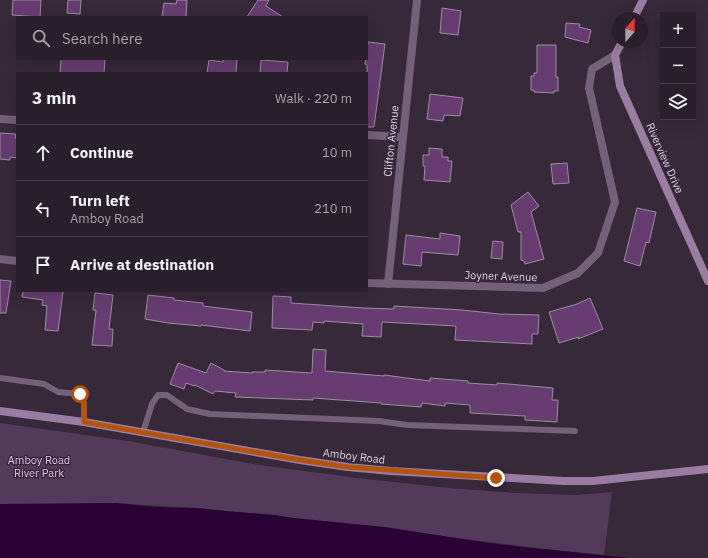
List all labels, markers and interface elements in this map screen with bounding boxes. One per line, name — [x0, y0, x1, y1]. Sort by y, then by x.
north arrow — [612, 12, 648, 48]
map controls — [660, 12, 696, 120]
button: + — [660, 12, 696, 48]
search box — [16, 16, 368, 60]
icon: search — [30, 27, 52, 49]
text: Search here — [62, 29, 142, 48]
button: − — [660, 48, 696, 84]
button: layers — [660, 84, 696, 120]
text: 3 min — [32, 87, 76, 109]
text: Walk · 220 m — [275, 90, 352, 107]
street label: Clifton Avenue — [380, 105, 402, 177]
street label: Riverview Drive — [643, 120, 687, 196]
icon: ahead — [32, 142, 54, 164]
text: Continue — [70, 143, 134, 162]
text: 10 m — [322, 144, 352, 161]
text: Turn left — [70, 191, 130, 210]
icon: left — [32, 198, 54, 220]
text: 210 m — [314, 200, 352, 217]
text: Amboy Road — [70, 210, 144, 227]
icon: arrive — [32, 254, 54, 276]
text: Arrive at destination — [70, 255, 214, 274]
street label: Joyner Avenue — [464, 268, 538, 284]
route start — [71, 385, 89, 403]
street label: Amboy Road — [322, 445, 386, 467]
park label: Amboy Road River Park — [8, 453, 70, 480]
route end — [487, 469, 505, 487]

